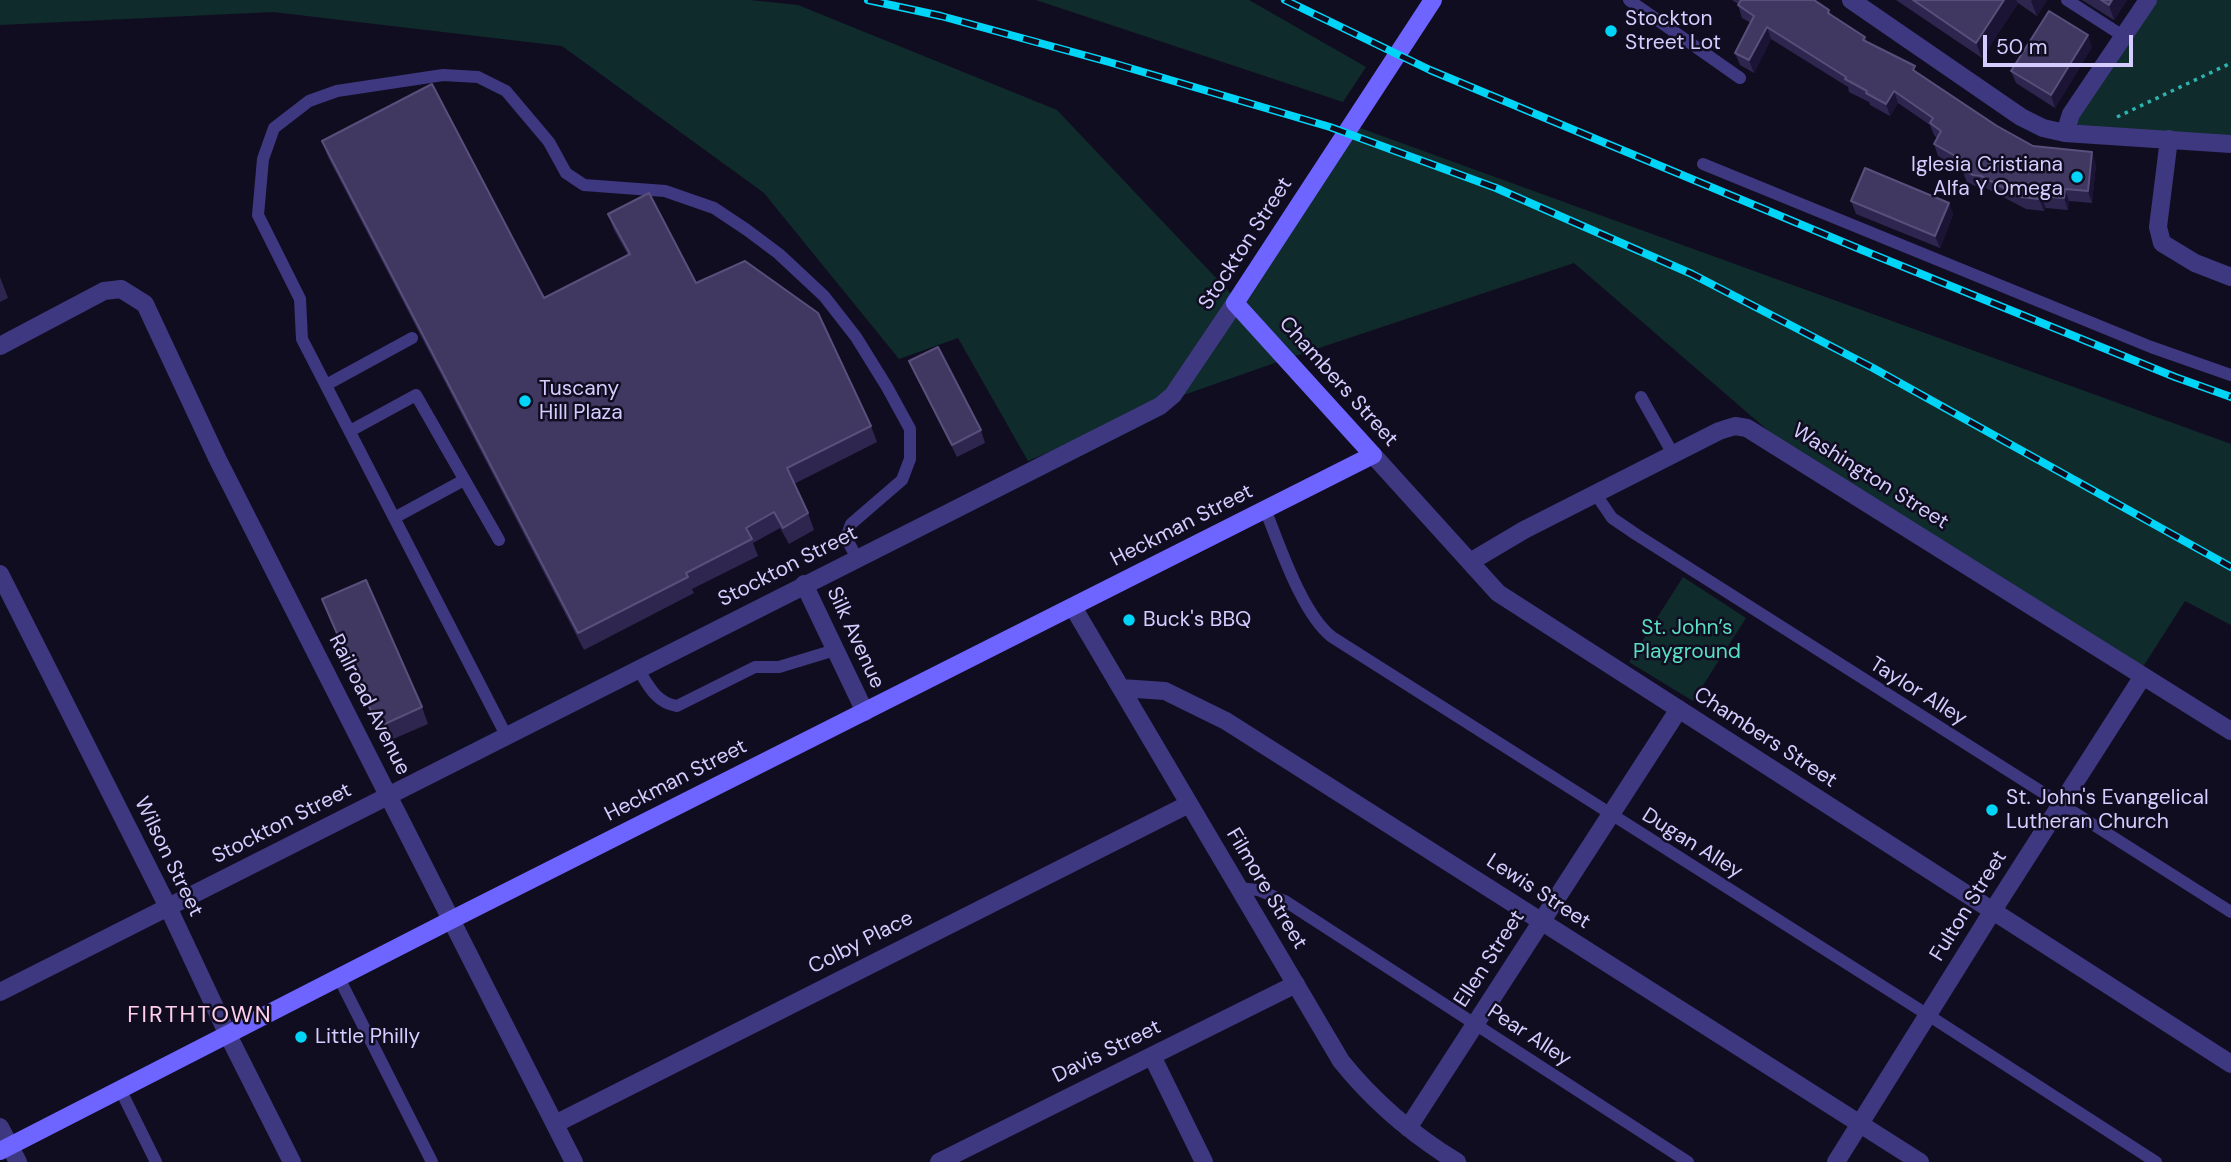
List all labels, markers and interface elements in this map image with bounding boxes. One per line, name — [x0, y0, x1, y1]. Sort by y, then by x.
place label: Stockton Street Lot — [1625, 6, 1721, 56]
scale bar — [1986, 21, 2136, 65]
marker: Stockton Street Lot — [1603, 23, 1619, 39]
text: 50 m — [1996, 33, 2047, 61]
place label: Iglesia Cristiana Alfa Y Omega — [1911, 152, 2063, 202]
marker: Iglesia Cristiana Alfa Y Omega — [2069, 169, 2085, 185]
street label: Stockton Street — [1194, 173, 1298, 315]
street label: Chambers Street — [1273, 312, 1403, 452]
place label: Tuscany Hill Plaza — [539, 376, 623, 426]
marker: Tuscany Hill Plaza — [517, 393, 533, 409]
street label: Washington Street — [1787, 419, 1953, 535]
street label: Heckman Street — [1107, 479, 1257, 573]
street label: Stockton Street — [714, 521, 862, 613]
street label: Silk Avenue — [820, 583, 890, 693]
place label: Buck's BBQ — [1143, 607, 1251, 633]
marker: Buck's BBQ — [1121, 612, 1137, 628]
park label: St. John’s Playground — [1633, 615, 1741, 665]
street label: Railroad Avenue — [323, 630, 415, 780]
street label: Taylor Alley — [1865, 652, 1971, 732]
street label: Chambers Street — [1689, 682, 1841, 794]
street label: Heckman Street — [601, 734, 751, 828]
street label: Stockton Street — [208, 778, 356, 870]
place label: St. John's Evangelical Lutheran Church — [2006, 785, 2209, 835]
street label: Wilson Street — [128, 793, 208, 921]
marker: St. John's Evangelical Lutheran Church — [1984, 802, 2000, 818]
street label: Dugan Alley — [1637, 803, 1747, 885]
street label: Filmore Street — [1220, 824, 1312, 954]
street label: Fulton Street — [1925, 846, 2013, 966]
street label: Lewis Street — [1481, 849, 1595, 935]
street label: Colby Place — [804, 906, 918, 980]
street label: Ellen Street — [1449, 906, 1531, 1012]
street label: Pear Alley — [1482, 1000, 1576, 1072]
district label: FIRTHTOWN — [128, 1002, 272, 1030]
street label: Davis Street — [1049, 1015, 1165, 1089]
place label: Little Philly — [315, 1024, 420, 1050]
marker: Little Philly — [293, 1029, 309, 1045]

